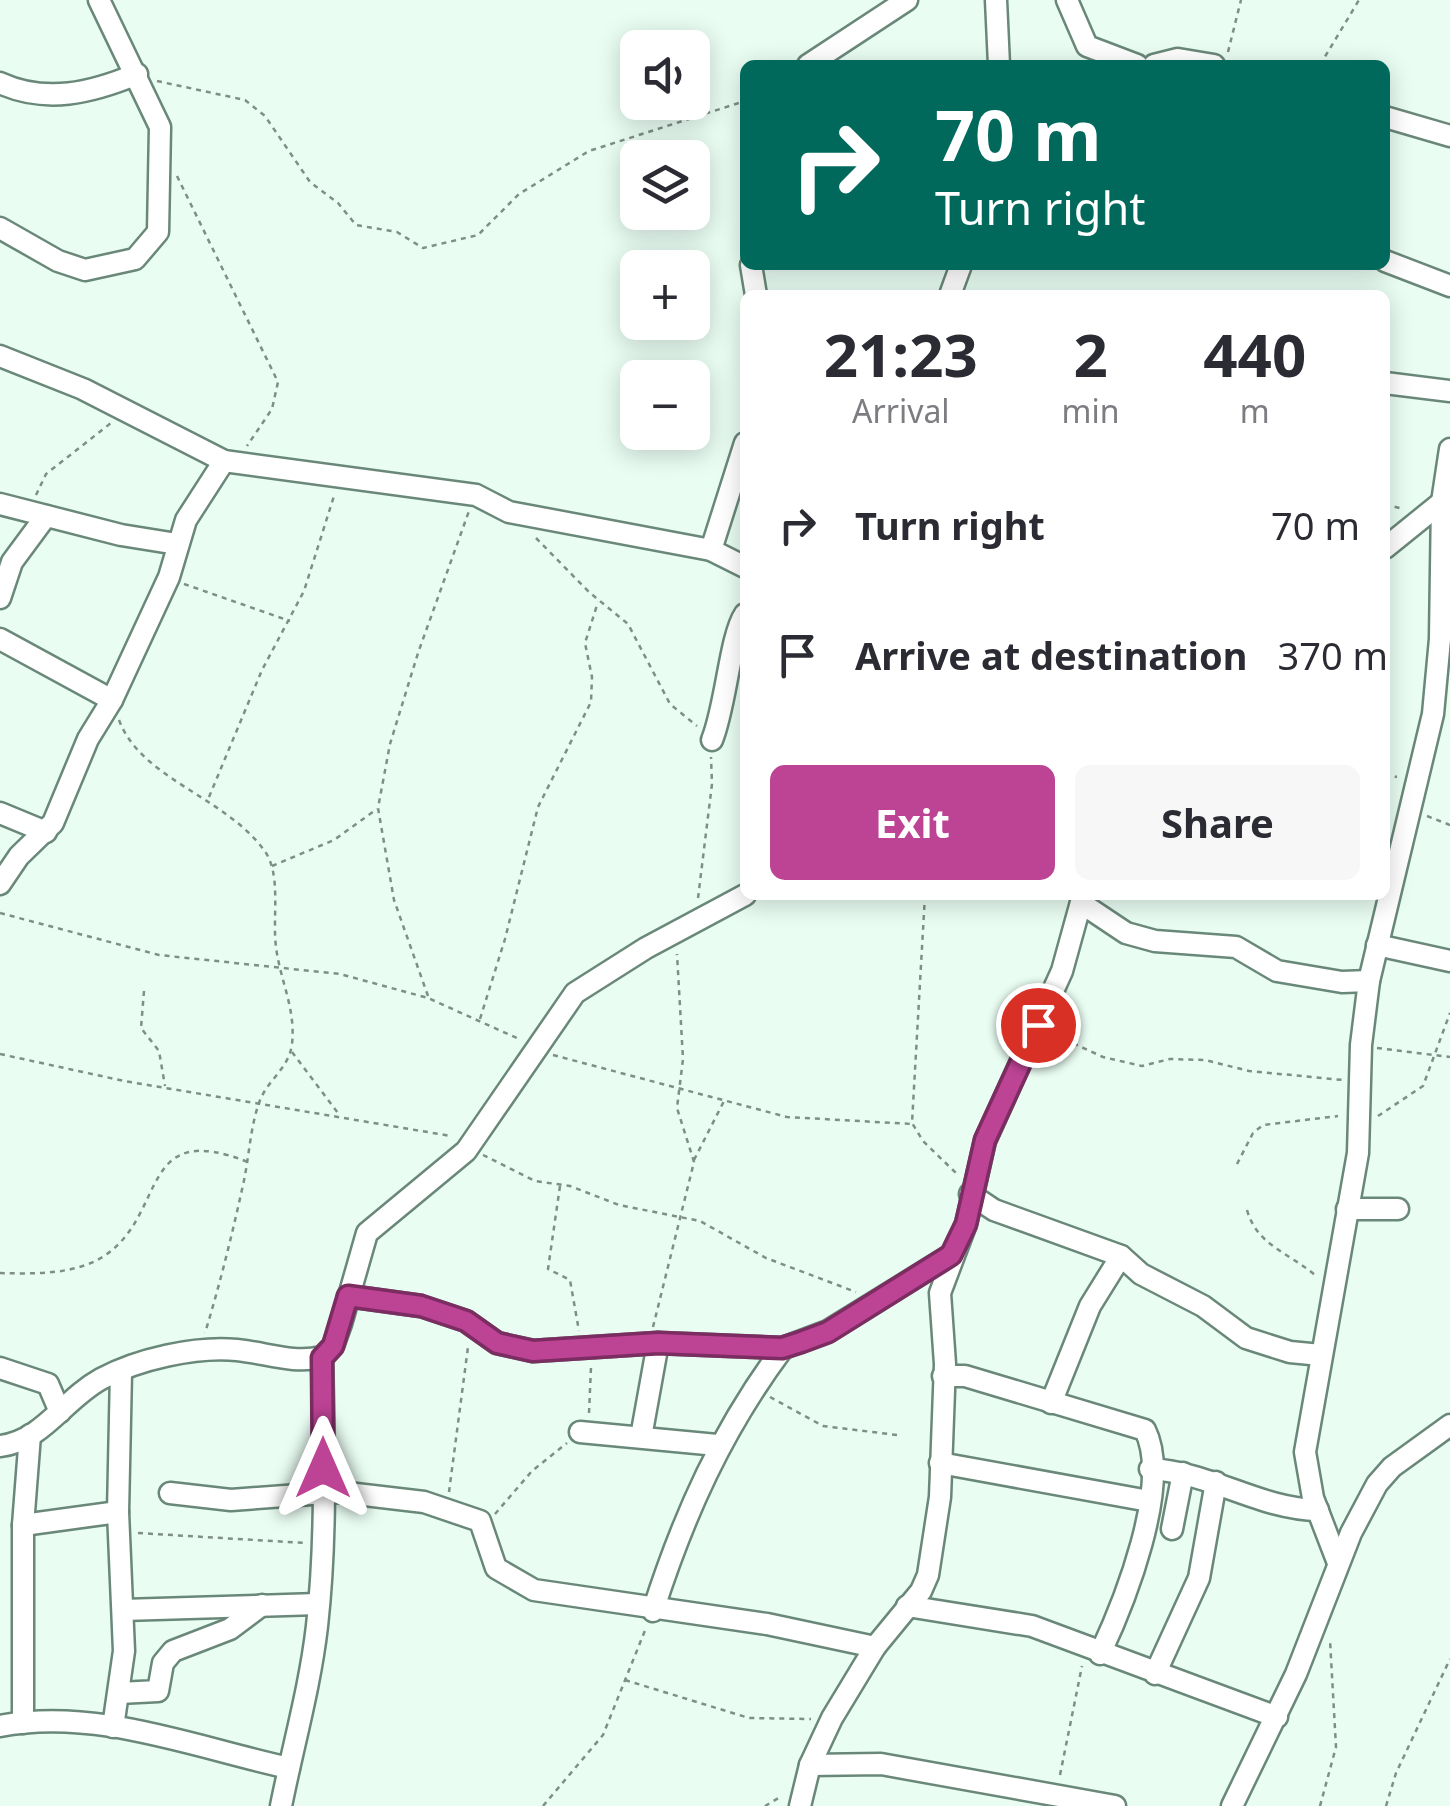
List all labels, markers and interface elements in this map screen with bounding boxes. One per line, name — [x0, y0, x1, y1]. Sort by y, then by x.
map controls — [620, 30, 710, 450]
button: sound — [620, 30, 710, 120]
text: 70 m — [935, 86, 1102, 182]
icon: right — [770, 100, 900, 230]
button: layers — [620, 140, 710, 230]
text: Turn right — [935, 177, 1146, 238]
button: + — [620, 250, 710, 340]
text: 21:23 — [824, 313, 978, 395]
text: 2 — [1073, 313, 1108, 395]
text: 440 — [1203, 313, 1306, 395]
button: − — [620, 360, 710, 450]
text: Arrival — [852, 389, 950, 432]
text: min — [1062, 389, 1120, 432]
text: m — [1240, 389, 1270, 432]
icon: right — [770, 498, 825, 553]
text: Turn right — [855, 499, 1045, 551]
text: 70 m — [1271, 499, 1360, 551]
icon: arrive — [770, 628, 825, 683]
text: Arrive at destination — [855, 629, 1247, 681]
text: 370 m — [1277, 629, 1388, 681]
button: Exit — [770, 765, 1055, 880]
button: Share — [1075, 765, 1360, 880]
pin — [996, 983, 1081, 1068]
icon: arrive — [1011, 998, 1066, 1053]
position arrow — [271, 1416, 375, 1520]

